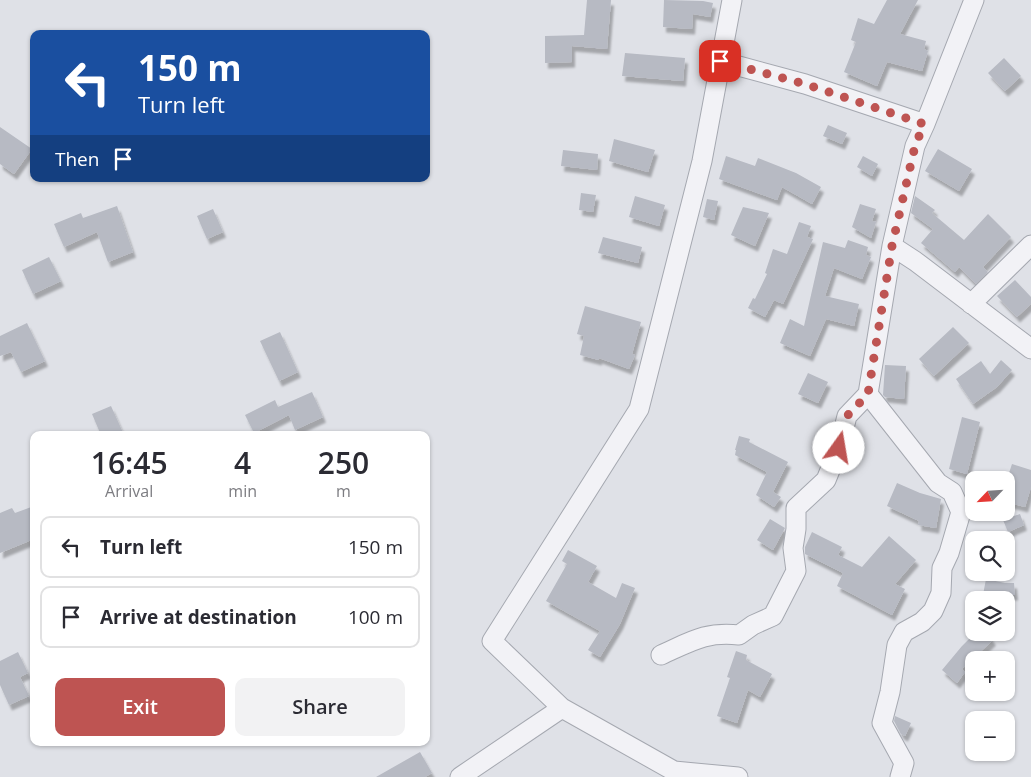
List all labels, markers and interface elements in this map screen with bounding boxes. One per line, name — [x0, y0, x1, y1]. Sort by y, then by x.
pin — [699, 40, 741, 82]
text: 150 m — [138, 44, 242, 91]
icon: arrive — [706, 47, 734, 75]
icon: left — [55, 50, 120, 115]
text: Turn left — [138, 89, 225, 119]
icon: arrive — [109, 145, 137, 173]
text: Then — [55, 146, 99, 172]
position arrow — [812, 421, 864, 473]
text: 16:45 — [91, 442, 168, 483]
text: 4 — [234, 442, 251, 483]
text: 250 — [318, 442, 369, 483]
north arrow — [965, 471, 1015, 521]
map controls — [965, 471, 1015, 761]
text: Arrival — [105, 480, 153, 502]
text: min — [228, 480, 257, 502]
text: m — [336, 480, 351, 502]
button: search — [965, 531, 1015, 581]
icon: left — [57, 533, 85, 561]
text: Turn left — [100, 534, 182, 560]
text: 150 m — [348, 534, 403, 560]
button: layers — [965, 591, 1015, 641]
icon: arrive — [57, 603, 85, 631]
text: Arrive at destination — [100, 604, 297, 630]
text: 100 m — [348, 604, 403, 630]
button: + — [965, 651, 1015, 701]
button: Exit — [55, 678, 225, 736]
button: Share — [235, 678, 405, 736]
button: − — [965, 711, 1015, 761]

